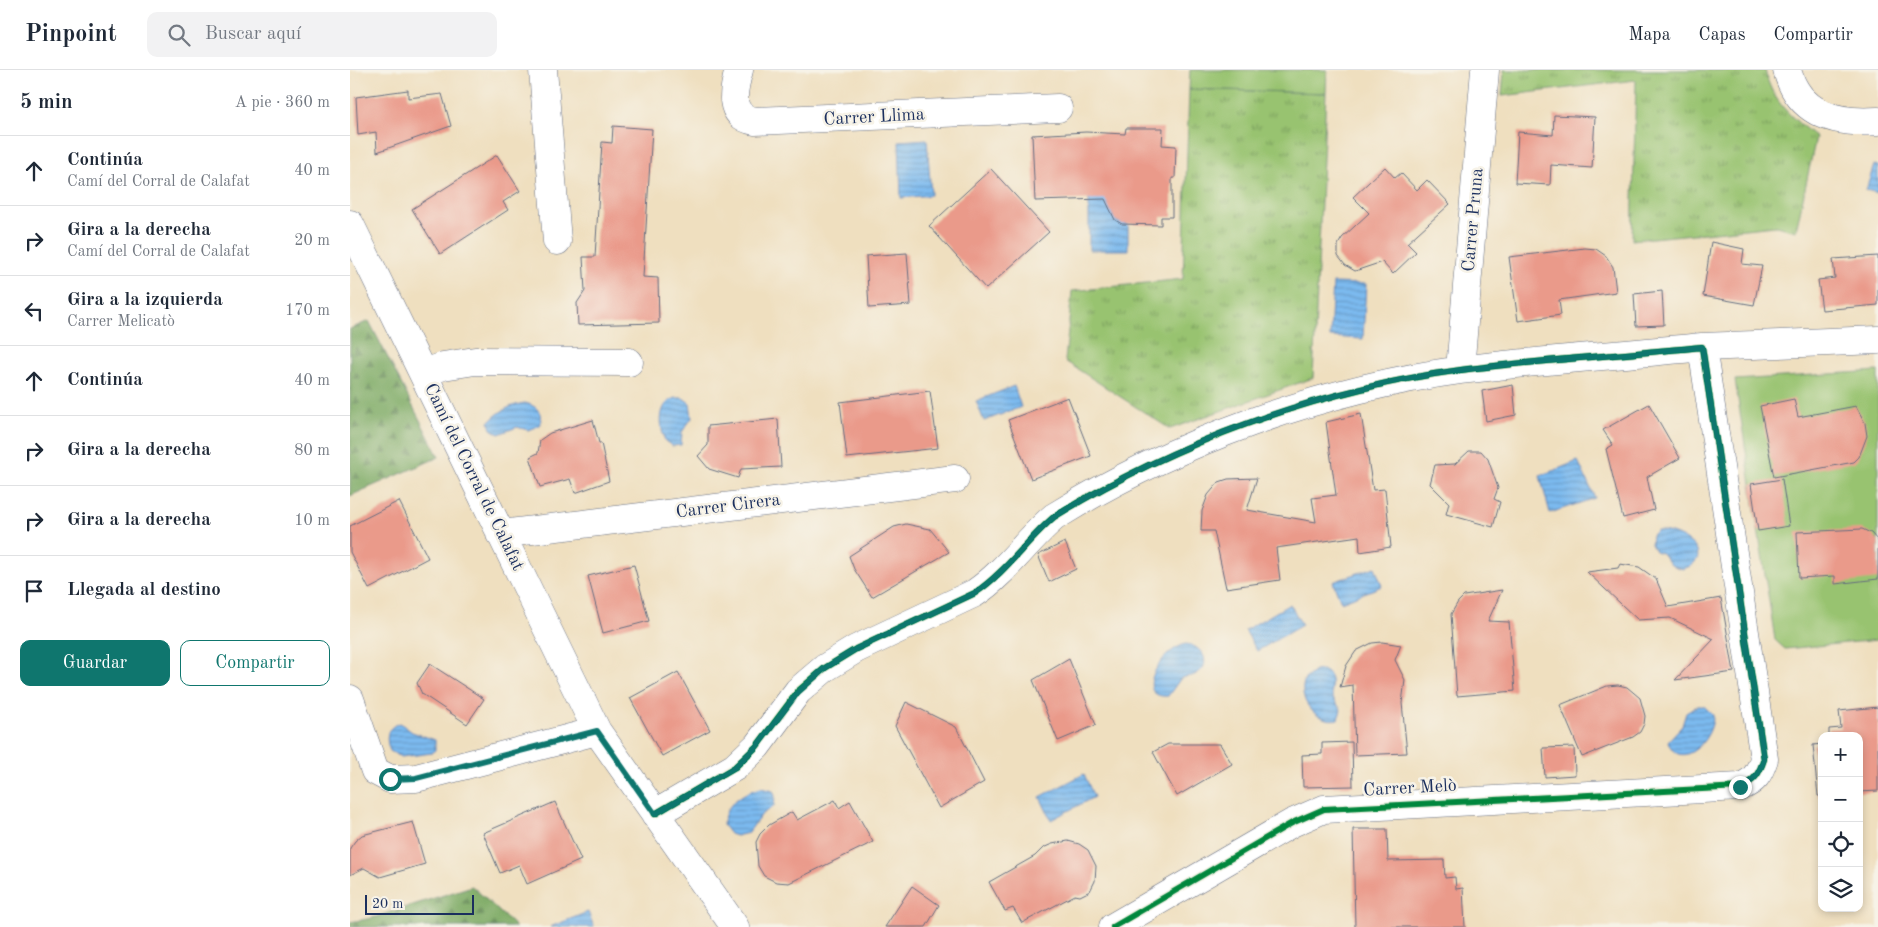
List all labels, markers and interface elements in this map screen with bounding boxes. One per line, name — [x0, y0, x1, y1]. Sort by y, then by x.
search box — [147, 12, 497, 57]
icon: search — [165, 21, 193, 49]
text: Pinpoint — [25, 23, 117, 47]
text: Buscar aquí — [205, 25, 301, 44]
text: Mapa — [1628, 26, 1671, 44]
text: Capas — [1699, 26, 1746, 44]
text: Compartir — [1774, 26, 1853, 44]
text: 5 min — [20, 92, 73, 113]
text: A pie · 360 m — [235, 95, 330, 111]
street label: Carrer Llima — [823, 105, 925, 129]
text: Continúa — [67, 151, 143, 170]
icon: ahead — [20, 157, 48, 185]
text: 40 m — [294, 163, 330, 179]
street label: Carrer Pruna — [1459, 167, 1487, 273]
text: Camí del Corral de Calafat — [67, 174, 250, 190]
text: Gira a la derecha — [67, 221, 211, 240]
icon: right — [20, 227, 48, 255]
text: 20 m — [294, 233, 330, 249]
text: Camí del Corral de Calafat — [67, 244, 250, 260]
text: Gira a la izquierda — [67, 291, 223, 310]
icon: left — [20, 297, 48, 325]
text: 170 m — [285, 303, 330, 319]
text: Carrer Melicatò — [67, 314, 175, 330]
icon: ahead — [20, 367, 48, 395]
text: Continúa — [67, 371, 143, 390]
text: 40 m — [294, 373, 330, 389]
street label: Camí del Corral de Calafat — [421, 381, 527, 573]
icon: right — [20, 437, 48, 465]
text: Gira a la derecha — [67, 441, 211, 460]
text: 80 m — [294, 443, 330, 459]
street label: Carrer Cirera — [675, 491, 781, 521]
icon: right — [20, 507, 48, 535]
text: Gira a la derecha — [67, 511, 211, 530]
text: 10 m — [294, 513, 330, 529]
icon: arrive — [20, 577, 48, 605]
text: Llegada al destino — [67, 581, 221, 600]
button: Guardar — [20, 640, 170, 686]
button: Compartir — [180, 640, 330, 686]
map controls — [1818, 732, 1863, 912]
button: + — [1818, 732, 1863, 777]
route start — [379, 768, 402, 791]
route end — [1729, 776, 1752, 799]
street label: Carrer Melò — [1363, 777, 1457, 799]
button: − — [1818, 777, 1863, 822]
button: locate — [1818, 822, 1863, 867]
button: layers — [1818, 867, 1863, 912]
scale bar — [365, 892, 474, 915]
text: 20 m — [372, 897, 403, 911]

